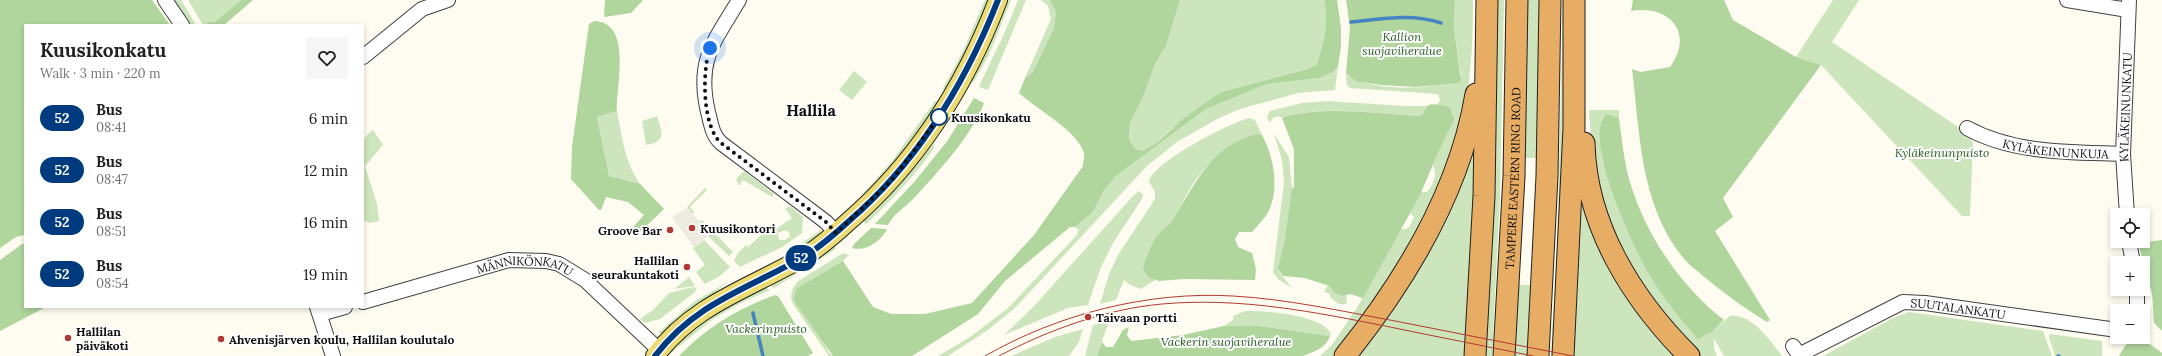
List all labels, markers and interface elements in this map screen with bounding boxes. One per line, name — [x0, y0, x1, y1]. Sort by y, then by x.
park label: Kallion suojaviheralue — [1362, 29, 1442, 58]
button: heart — [306, 37, 348, 79]
text: Kuusikonkatu — [40, 38, 166, 62]
your location — [700, 38, 720, 58]
street label: KYLÄKEINUNKATU — [2115, 52, 2134, 162]
text: Walk · 3 min · 220 m — [40, 65, 161, 82]
street label: TAMPERE EASTERN RING ROAD — [1501, 87, 1523, 270]
text: Bus — [96, 100, 122, 119]
district label: Hallila — [786, 100, 836, 120]
marker: Kuusikonkatu — [930, 108, 948, 126]
text: 52 — [54, 109, 70, 127]
text: 6 min — [309, 109, 348, 128]
place label: Kuusikonkatu — [951, 110, 1031, 125]
text: 08:41 — [96, 119, 126, 136]
street label: KYLÄKEINUNKUJA — [2001, 135, 2109, 161]
park label: Kyläkeinunpuisto — [1895, 145, 1989, 160]
text: Bus — [96, 152, 122, 171]
text: 52 — [54, 161, 70, 179]
text: 12 min — [304, 161, 348, 180]
text: 08:47 — [96, 171, 128, 188]
text: Bus — [96, 204, 122, 223]
map controls — [2110, 208, 2150, 344]
button: locate — [2110, 208, 2150, 248]
text: 52 — [54, 213, 70, 231]
text: 16 min — [303, 213, 348, 232]
place label: Kuusikontori — [700, 221, 776, 236]
text: 08:51 — [96, 223, 126, 240]
place label: Groove Bar — [598, 223, 662, 238]
marker: Kuusikontori — [687, 223, 697, 233]
marker: Groove Bar — [665, 225, 675, 235]
line badge: 52 — [783, 245, 819, 271]
text: 52 — [793, 249, 809, 267]
street label: MÄNNIKÖNKATU — [475, 252, 576, 279]
place label: Hallilan seurakuntakoti — [591, 253, 679, 282]
text: Bus — [96, 256, 122, 275]
button: + — [2110, 256, 2150, 296]
marker: Hallilan seurakuntakoti — [682, 262, 692, 272]
text: 52 — [54, 265, 70, 283]
text: 19 min — [303, 265, 348, 284]
text: 08:54 — [96, 275, 129, 292]
street label: SUUTALANKATU — [1910, 295, 2007, 322]
button: − — [2110, 304, 2150, 344]
place label: Taivaan portti — [1096, 310, 1177, 325]
marker: Taivaan portti — [1083, 312, 1093, 322]
park label: Vackerinpuisto — [725, 321, 807, 336]
place label: Hallilan päiväkoti — [76, 324, 129, 353]
place label: Ahvenisjärven koulu, Hallilan koulutalo — [229, 332, 454, 347]
marker: Hallilan päiväkoti — [63, 333, 73, 343]
marker: Ahvenisjärven koulu, Hallilan koulutalo — [216, 334, 226, 344]
park label: Vackerin suojaviheralue — [1161, 334, 1292, 349]

